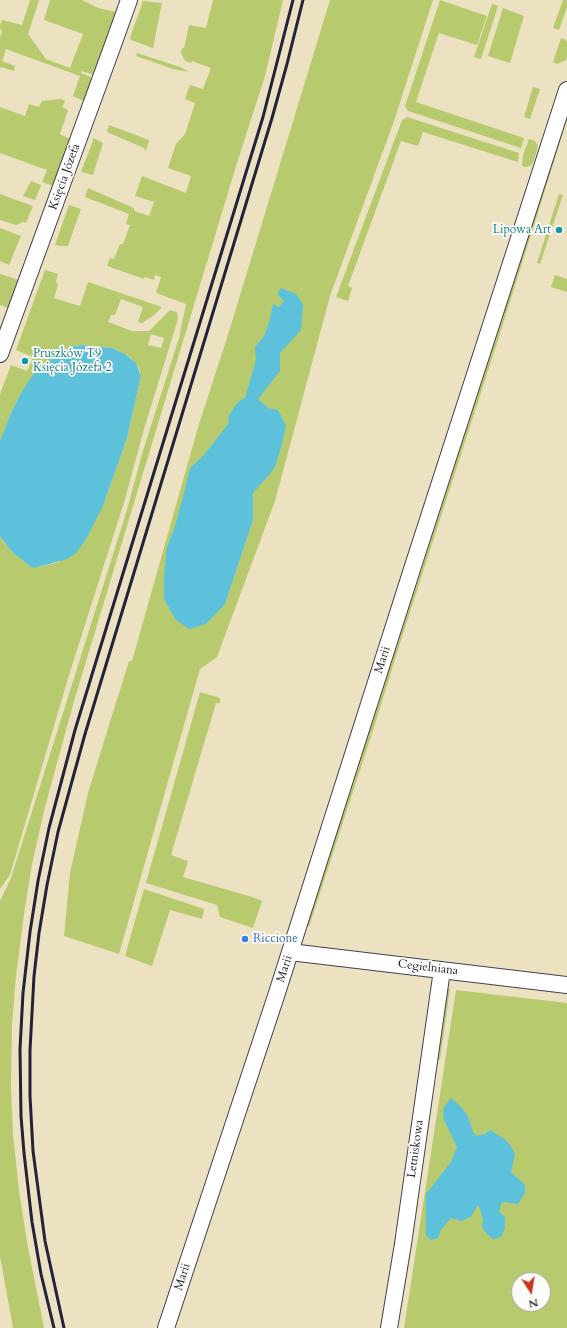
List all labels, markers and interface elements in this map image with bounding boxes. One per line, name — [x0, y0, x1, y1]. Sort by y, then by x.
street label: Księcia Józefa — [46, 142, 84, 212]
place label: Lipowa Art — [493, 223, 551, 237]
marker: Lipowa Art — [554, 225, 564, 235]
place label: Pruszków T9 Księcia Józefa 2 — [33, 347, 112, 375]
marker: Pruszków T9 Księcia Józefa 2 — [20, 356, 30, 366]
street label: Marii — [372, 645, 394, 675]
place label: Riccione — [253, 932, 298, 946]
marker: Riccione — [240, 934, 250, 944]
street label: Marii — [274, 954, 296, 984]
street label: Cegielniana — [397, 957, 459, 979]
street label: Letniskowa — [405, 1119, 427, 1179]
street label: Marii — [172, 1262, 194, 1292]
north arrow — [511, 1272, 551, 1312]
text: N — [527, 1295, 540, 1312]

